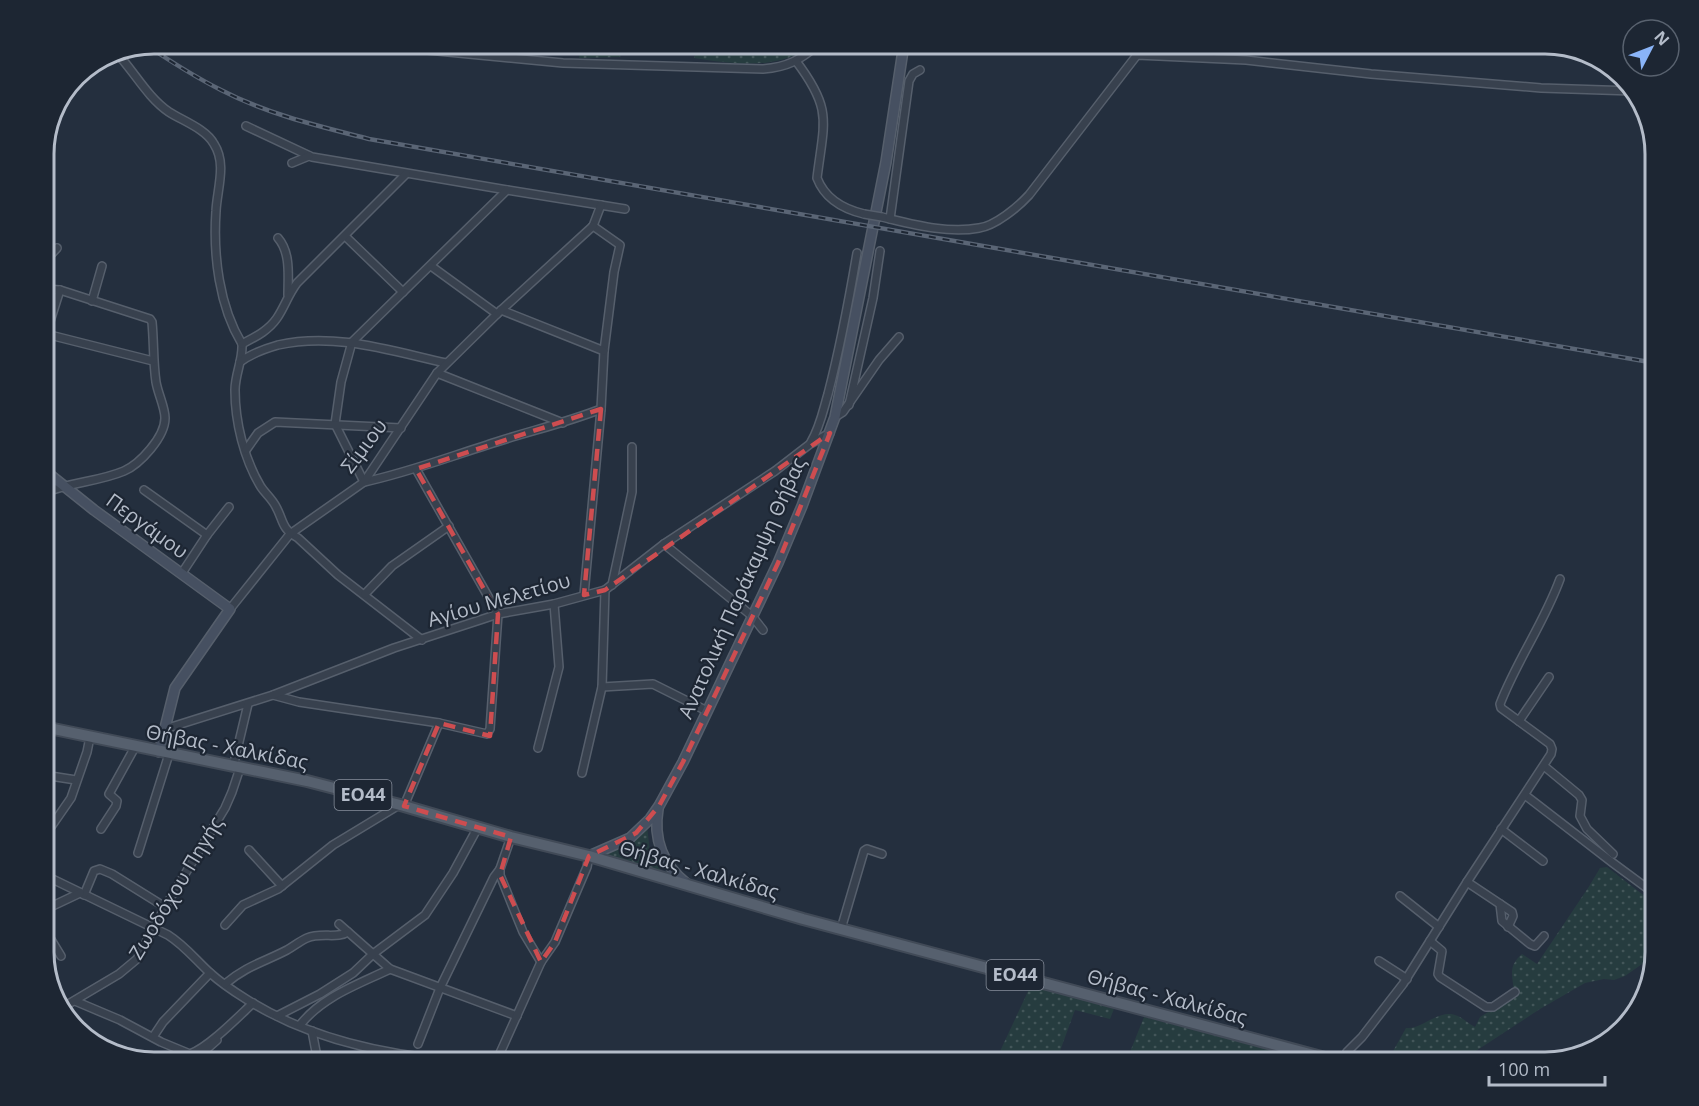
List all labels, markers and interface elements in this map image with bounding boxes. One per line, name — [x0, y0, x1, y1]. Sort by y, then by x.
north arrow — [1621, 18, 1681, 78]
text: N — [1650, 26, 1675, 50]
street label: Σίμιου — [334, 413, 393, 478]
street label: Ανατολική Παράκαμψη Θήβας — [672, 452, 812, 723]
street label: Περγάμου — [101, 487, 194, 564]
street label: Αγίου Μελετίου — [424, 566, 573, 633]
street label: Θήβας - Χαλκίδας — [144, 718, 311, 776]
road number: ΕΟ44 — [334, 780, 392, 810]
street label: Ζωοδόχου Πηγής — [122, 811, 229, 964]
street label: Θήβας - Χαλκίδας — [616, 834, 782, 905]
road number: ΕΟ44 — [986, 960, 1044, 990]
street label: Θήβας - Χαλκίδας — [1084, 962, 1251, 1031]
scale bar — [1489, 1049, 1604, 1087]
text: 100 m — [1498, 1057, 1550, 1081]

